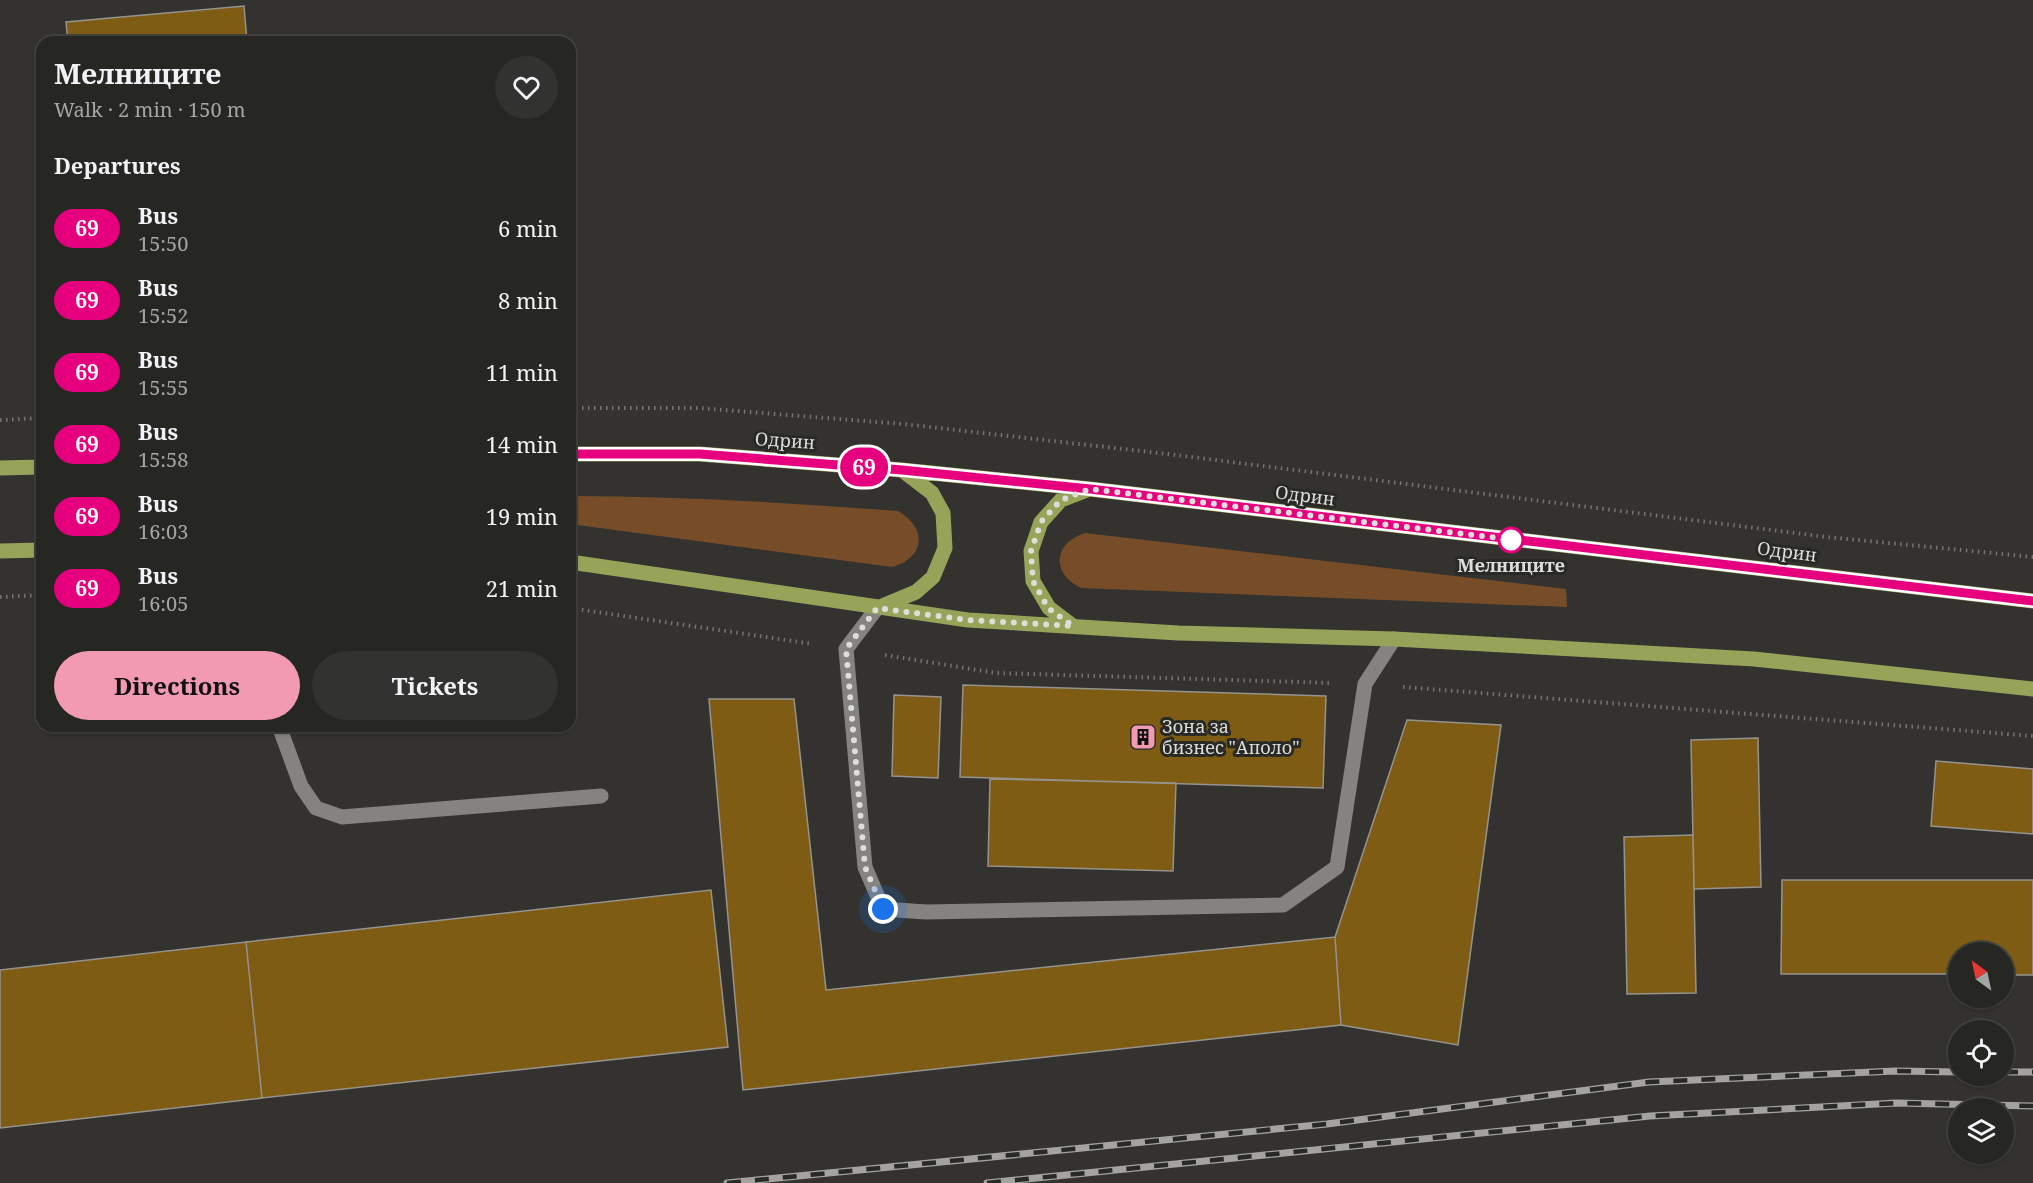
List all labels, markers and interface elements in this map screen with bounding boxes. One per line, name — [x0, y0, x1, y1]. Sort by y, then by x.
text: Мелниците — [54, 54, 221, 92]
button: heart — [495, 56, 558, 119]
text: Walk · 2 min · 150 m — [54, 96, 246, 123]
text: Departures — [54, 150, 181, 180]
text: Bus — [138, 200, 178, 230]
text: 6 min — [498, 213, 558, 243]
text: 69 — [75, 214, 99, 242]
text: 15:50 — [138, 230, 188, 257]
text: Bus — [138, 272, 178, 302]
text: 8 min — [498, 285, 558, 315]
text: 69 — [75, 286, 99, 314]
text: 15:52 — [138, 302, 188, 329]
text: Bus — [138, 344, 178, 374]
text: 11 min — [486, 357, 558, 387]
text: 69 — [75, 358, 99, 386]
text: 15:55 — [138, 374, 188, 401]
text: Bus — [138, 416, 178, 446]
street label: Одрин — [754, 426, 816, 454]
text: 14 min — [486, 429, 558, 459]
text: 69 — [75, 430, 99, 458]
text: 15:58 — [138, 446, 188, 473]
line badge: 69 — [837, 448, 891, 486]
text: 69 — [852, 453, 876, 481]
street label: Одрин — [1274, 479, 1336, 511]
text: Bus — [138, 488, 178, 518]
text: 19 min — [486, 501, 558, 531]
text: 69 — [75, 502, 99, 530]
text: 16:03 — [138, 518, 188, 545]
marker: Мелниците — [1498, 527, 1524, 553]
street label: Одрин — [1756, 535, 1818, 567]
place label: Мелниците — [1457, 553, 1565, 577]
text: Bus — [138, 560, 178, 590]
text: 21 min — [486, 573, 558, 603]
text: 69 — [75, 574, 99, 602]
text: 16:05 — [138, 590, 188, 617]
button: Directions — [54, 651, 300, 720]
button: Tickets — [312, 651, 558, 720]
place label: Зона за бизнес "Aполо" — [1162, 714, 1300, 759]
building icon: Зона за бизнес "Aполо" — [1128, 722, 1158, 752]
your location — [868, 894, 898, 924]
north arrow — [1948, 942, 2014, 1008]
map controls — [1948, 942, 2014, 1164]
button: locate — [1948, 1020, 2014, 1086]
button: layers — [1948, 1098, 2014, 1164]

